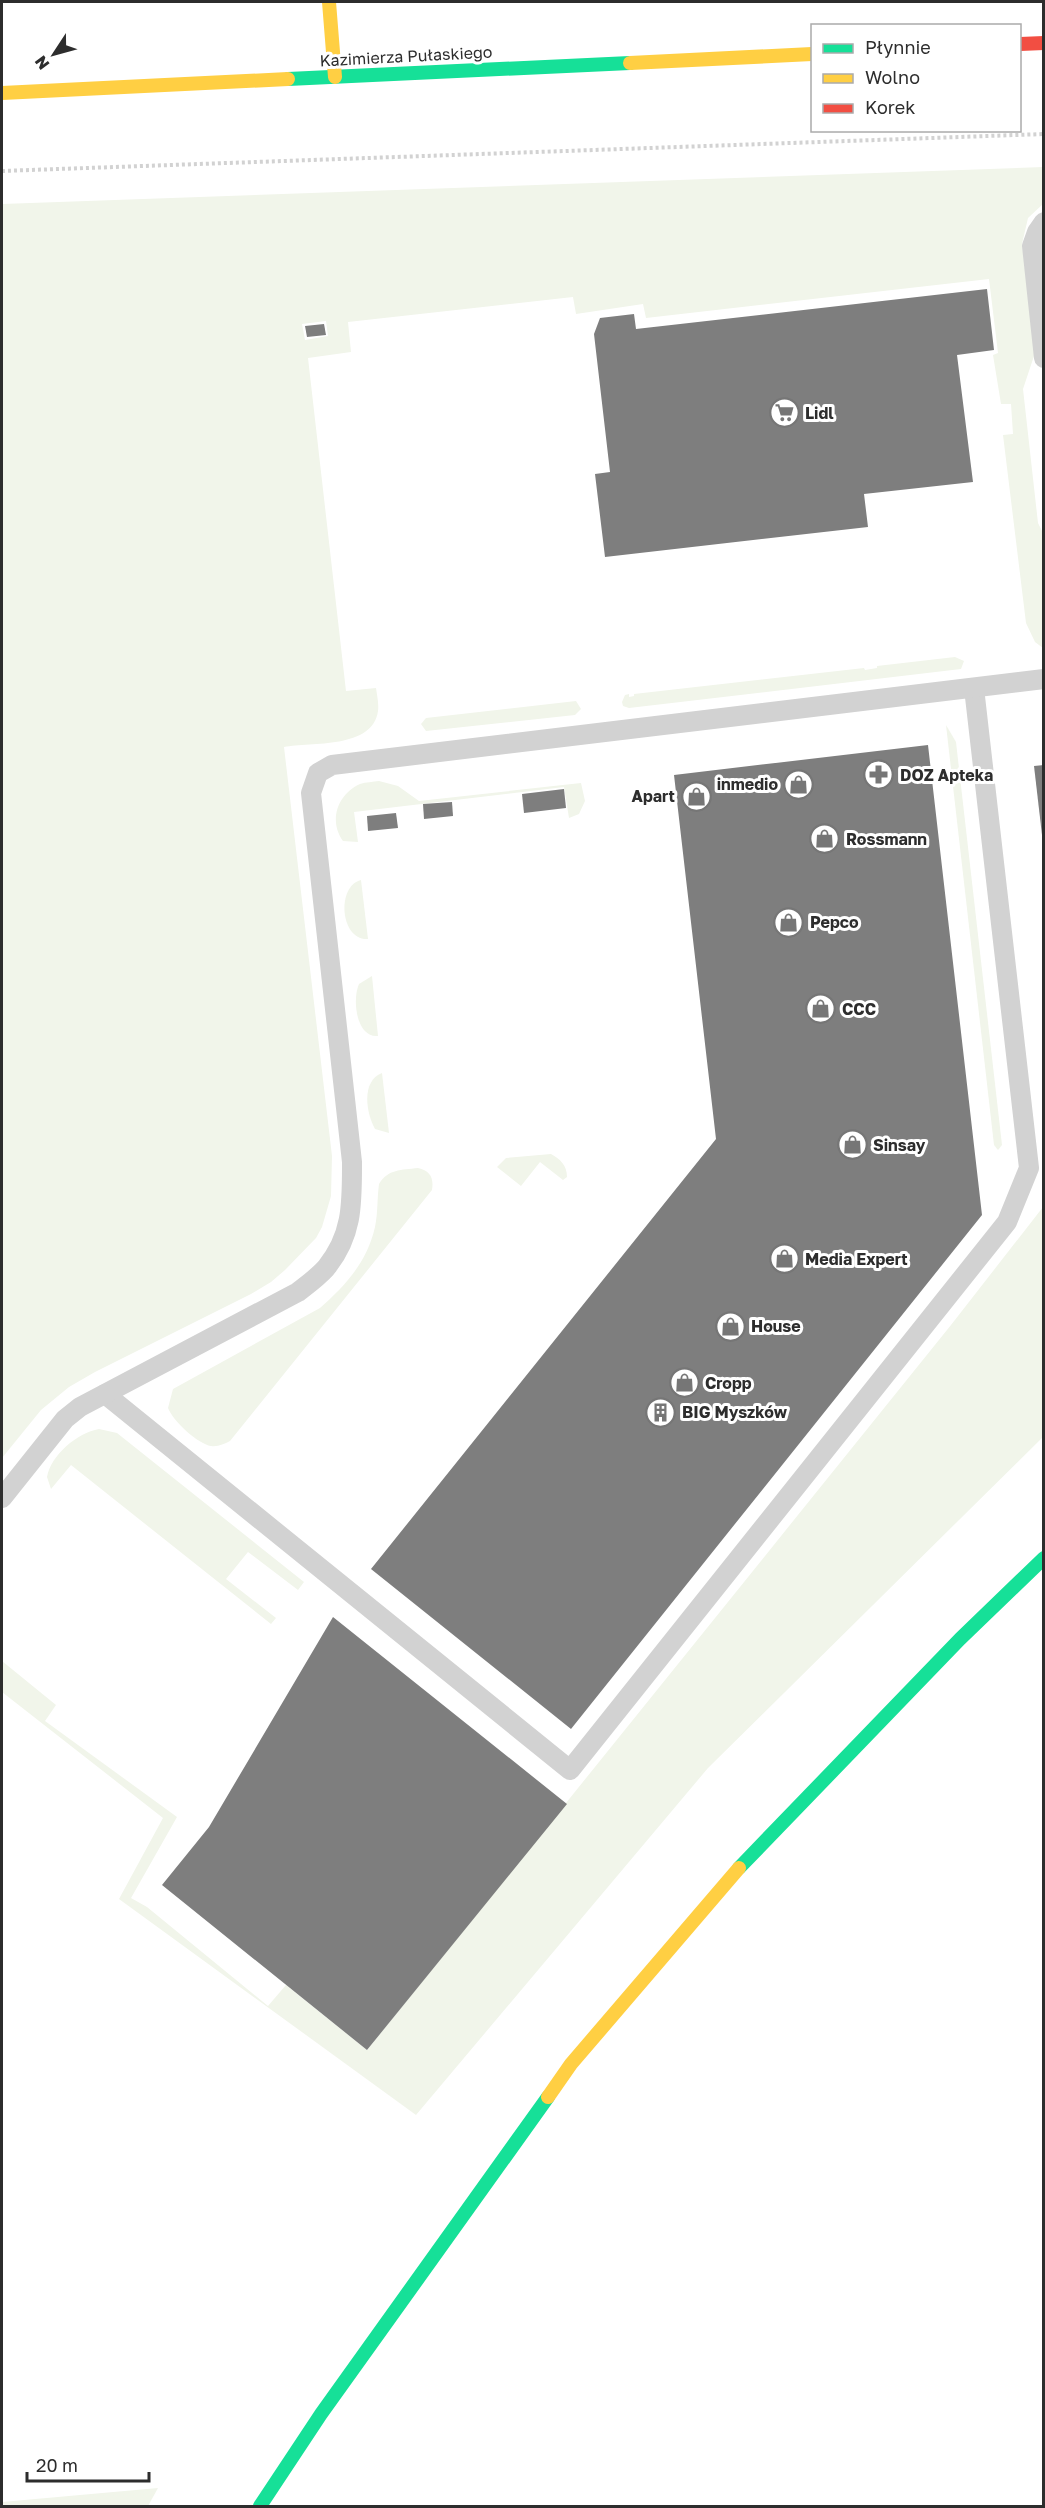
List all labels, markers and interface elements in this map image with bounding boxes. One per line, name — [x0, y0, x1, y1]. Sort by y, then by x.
north arrow — [24, 24, 84, 84]
legend — [811, 24, 1021, 132]
text: Płynnie — [865, 36, 931, 58]
street label: Kazimierza Pułaskiego — [319, 41, 493, 71]
text: N — [30, 52, 54, 74]
text: Wolno — [865, 66, 920, 88]
text: Korek — [865, 96, 915, 118]
supermarket icon: Lidl — [768, 397, 800, 429]
place label: Lidl — [805, 403, 834, 423]
pharmacy icon: DOZ Apteka — [863, 759, 895, 791]
place label: DOZ Apteka — [900, 765, 993, 785]
shop icon: inmedio — [783, 768, 815, 800]
place label: inmedio — [717, 774, 778, 794]
shop icon: Apart — [680, 780, 712, 812]
place label: Apart — [632, 786, 675, 806]
shop icon: Rossmann — [809, 823, 841, 855]
place label: Rossmann — [846, 829, 927, 849]
shop icon: Pepco — [773, 906, 805, 938]
place label: Pepco — [810, 912, 859, 932]
shop icon: CCC — [805, 993, 837, 1025]
place label: CCC — [842, 999, 876, 1019]
shop icon: Sinsay — [836, 1129, 868, 1161]
place label: Sinsay — [873, 1135, 926, 1155]
shop icon: Media Expert — [768, 1243, 800, 1275]
place label: Media Expert — [805, 1249, 908, 1269]
shop icon: House — [714, 1310, 746, 1342]
place label: House — [751, 1316, 801, 1336]
shop icon: Cropp — [668, 1367, 700, 1399]
place label: Cropp — [705, 1373, 752, 1393]
building icon: BIG Myszków — [645, 1396, 677, 1428]
place label: BIG Myszków — [682, 1402, 788, 1422]
scale bar — [27, 2445, 148, 2483]
text: 20 m — [36, 2454, 78, 2476]

